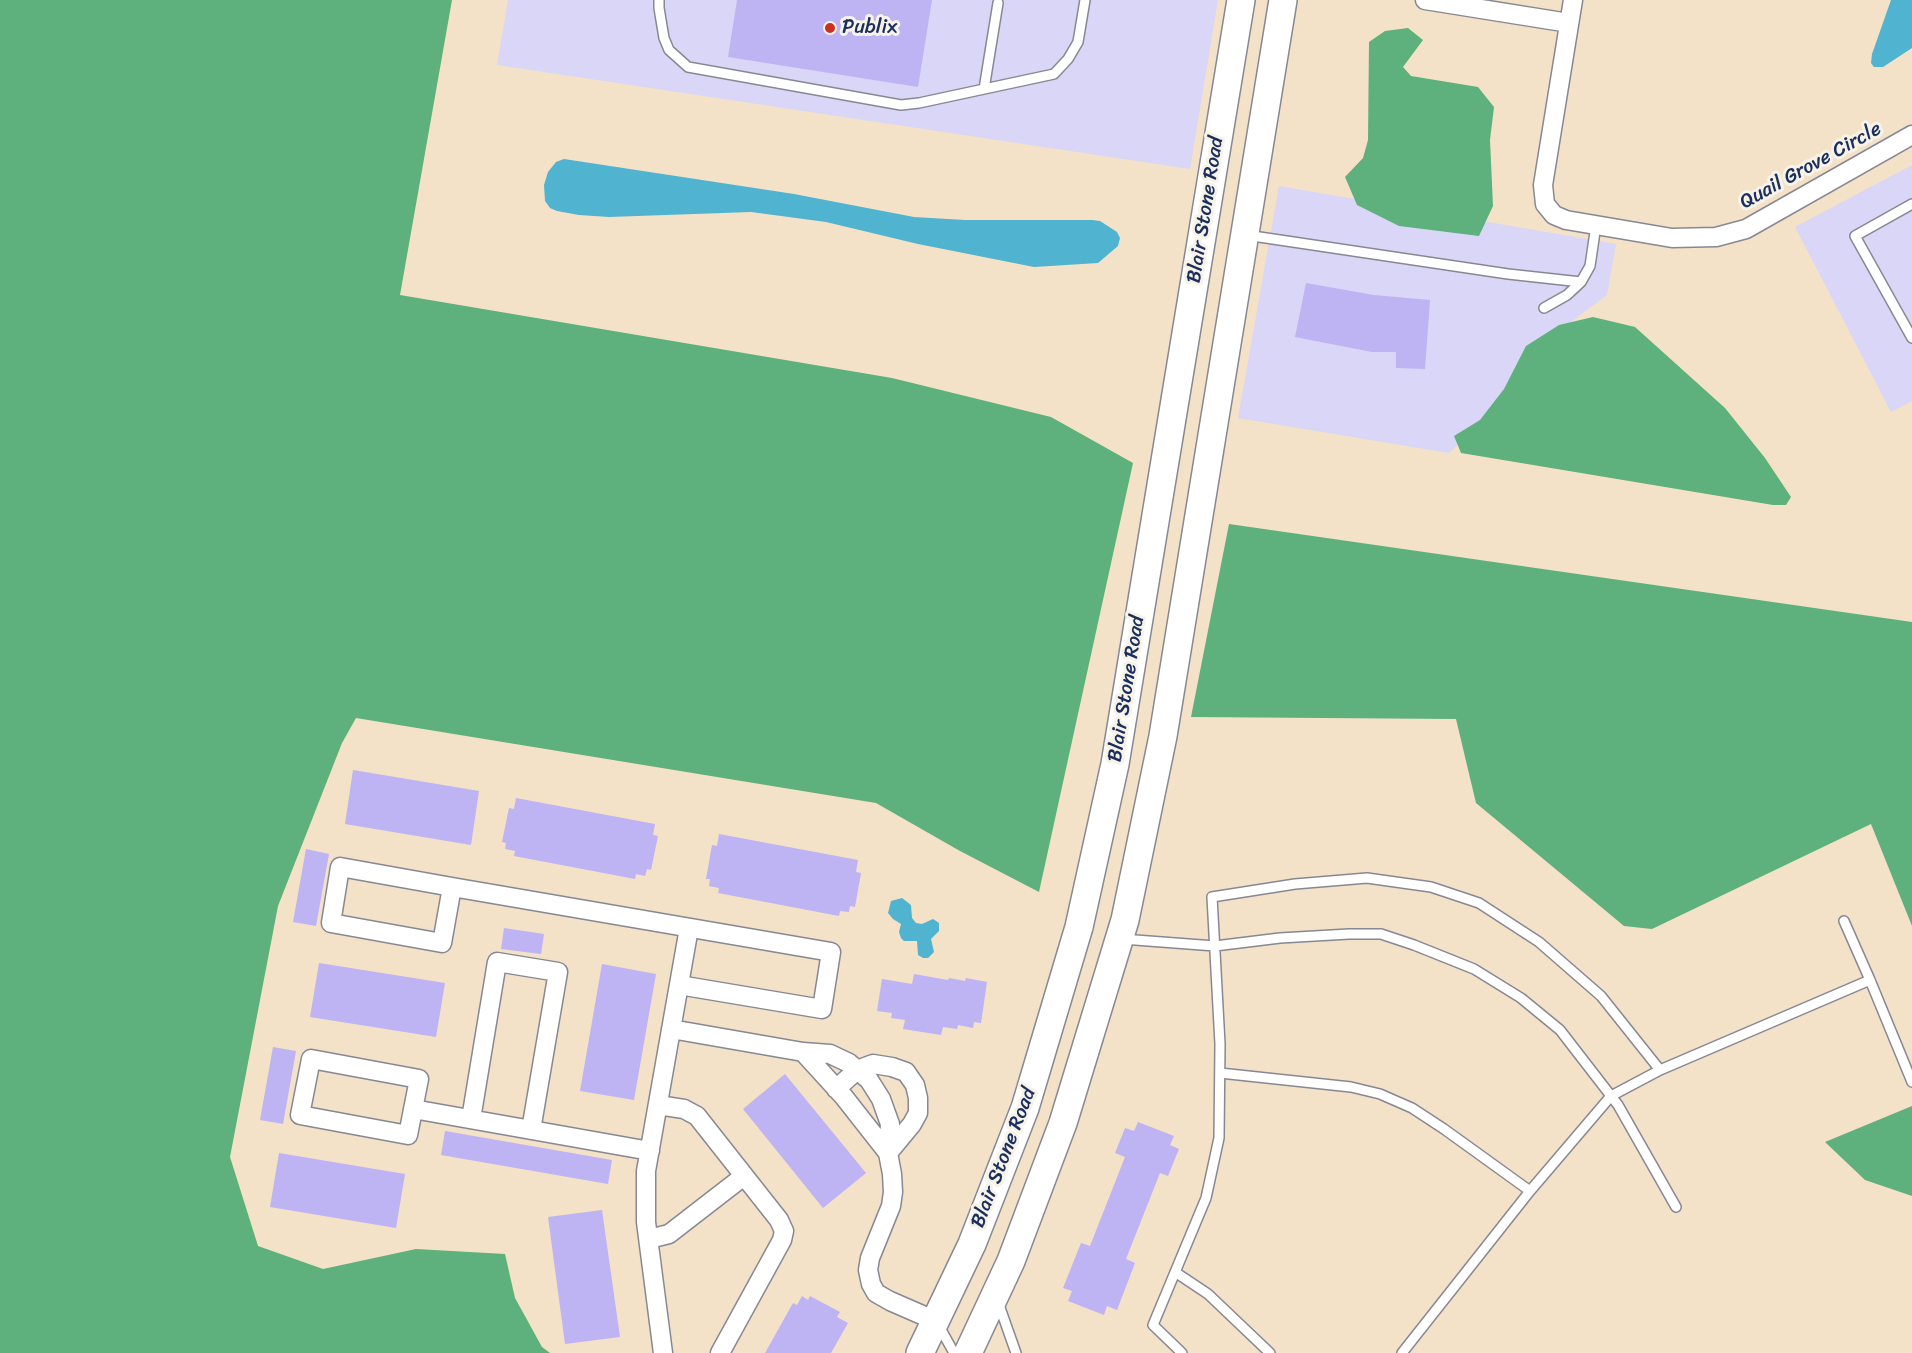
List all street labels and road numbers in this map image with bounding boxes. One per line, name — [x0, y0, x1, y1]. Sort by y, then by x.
street label: Quail Grove Circle — [1736, 117, 1886, 215]
street label: Blair Stone Road — [1183, 135, 1229, 285]
street label: Blair Stone Road — [1104, 614, 1150, 764]
street label: Blair Stone Road — [966, 1085, 1042, 1231]

